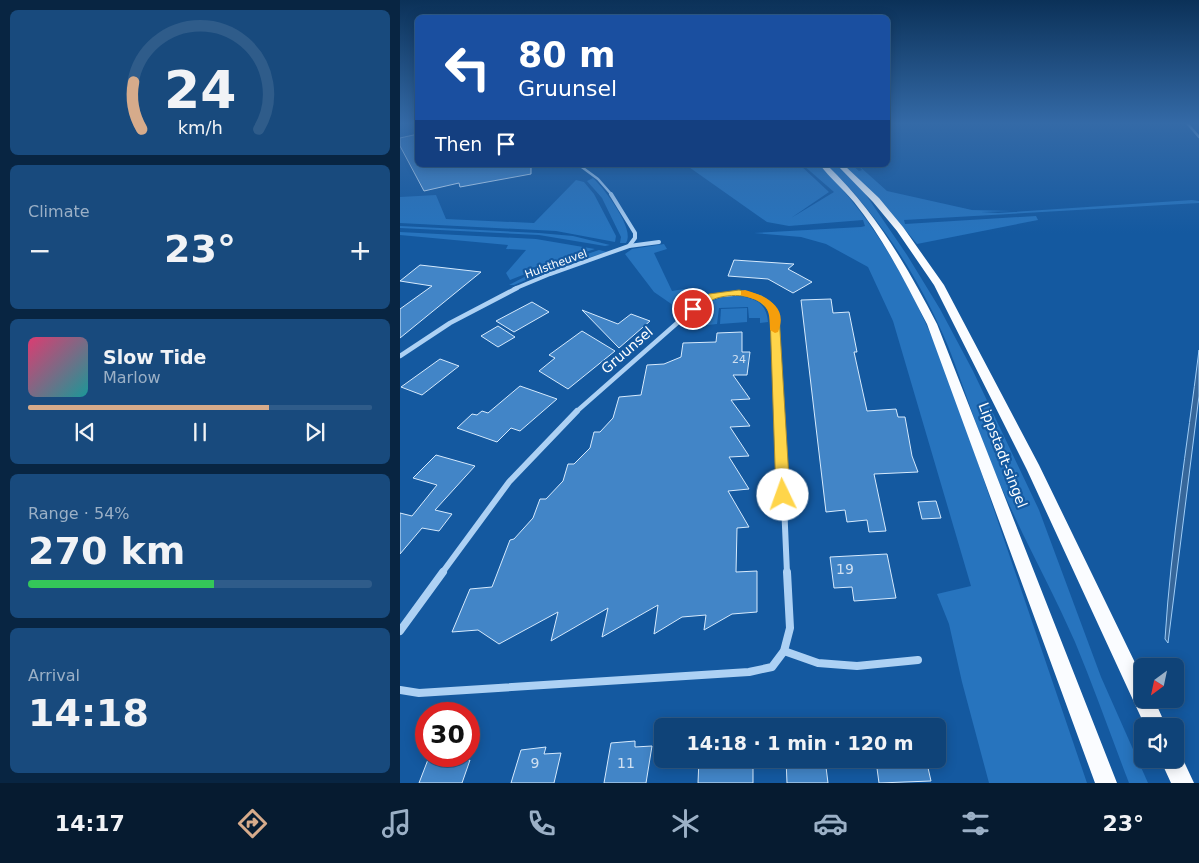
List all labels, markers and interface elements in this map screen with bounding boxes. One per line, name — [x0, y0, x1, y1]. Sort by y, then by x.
icon: left — [435, 35, 500, 100]
text: 80 m — [518, 35, 615, 75]
text: 24 — [164, 60, 236, 120]
text: Gruunsel — [518, 76, 617, 101]
text: km/h — [177, 117, 223, 138]
icon: arrive — [492, 130, 520, 158]
text: Then — [435, 133, 482, 155]
text: Climate — [28, 202, 90, 221]
text: 23° — [164, 227, 236, 271]
text: − — [28, 234, 51, 267]
text: + — [349, 234, 372, 267]
street label: Hulstheuvel — [523, 247, 589, 281]
pin — [672, 288, 714, 330]
icon: arrive — [679, 295, 707, 323]
street label: Gruunsel — [598, 323, 656, 377]
text: Slow Tide — [103, 346, 206, 368]
house number: 24 — [732, 353, 746, 366]
text: Marlow — [103, 368, 161, 387]
street label: Lippstadt-singel — [976, 400, 1030, 510]
icon: previous — [71, 418, 99, 446]
icon: pause — [186, 418, 214, 446]
icon: next — [301, 418, 329, 446]
position arrow — [756, 468, 808, 520]
text: Range · 54% — [28, 504, 130, 523]
text: 270 km — [28, 529, 185, 573]
house number: 19 — [836, 561, 854, 577]
north arrow — [1134, 658, 1184, 708]
map controls — [1134, 658, 1184, 768]
text: Arrival — [28, 666, 80, 685]
text: 14:18 — [28, 691, 149, 735]
speed limit sign: 30 — [415, 702, 480, 767]
button: sound — [1134, 718, 1184, 768]
text: 14:18 · 1 min · 120 m — [686, 732, 914, 754]
house number: 9 — [531, 755, 539, 771]
house number: 11 — [617, 755, 635, 771]
icon: directions — [235, 806, 270, 841]
icon: music — [379, 806, 414, 841]
icon: phone — [524, 806, 559, 841]
icon: climate — [668, 806, 703, 841]
icon: car — [813, 806, 848, 841]
icon: filters — [958, 806, 993, 841]
text: 14:17 — [55, 811, 125, 836]
text: 23° — [1102, 811, 1144, 836]

